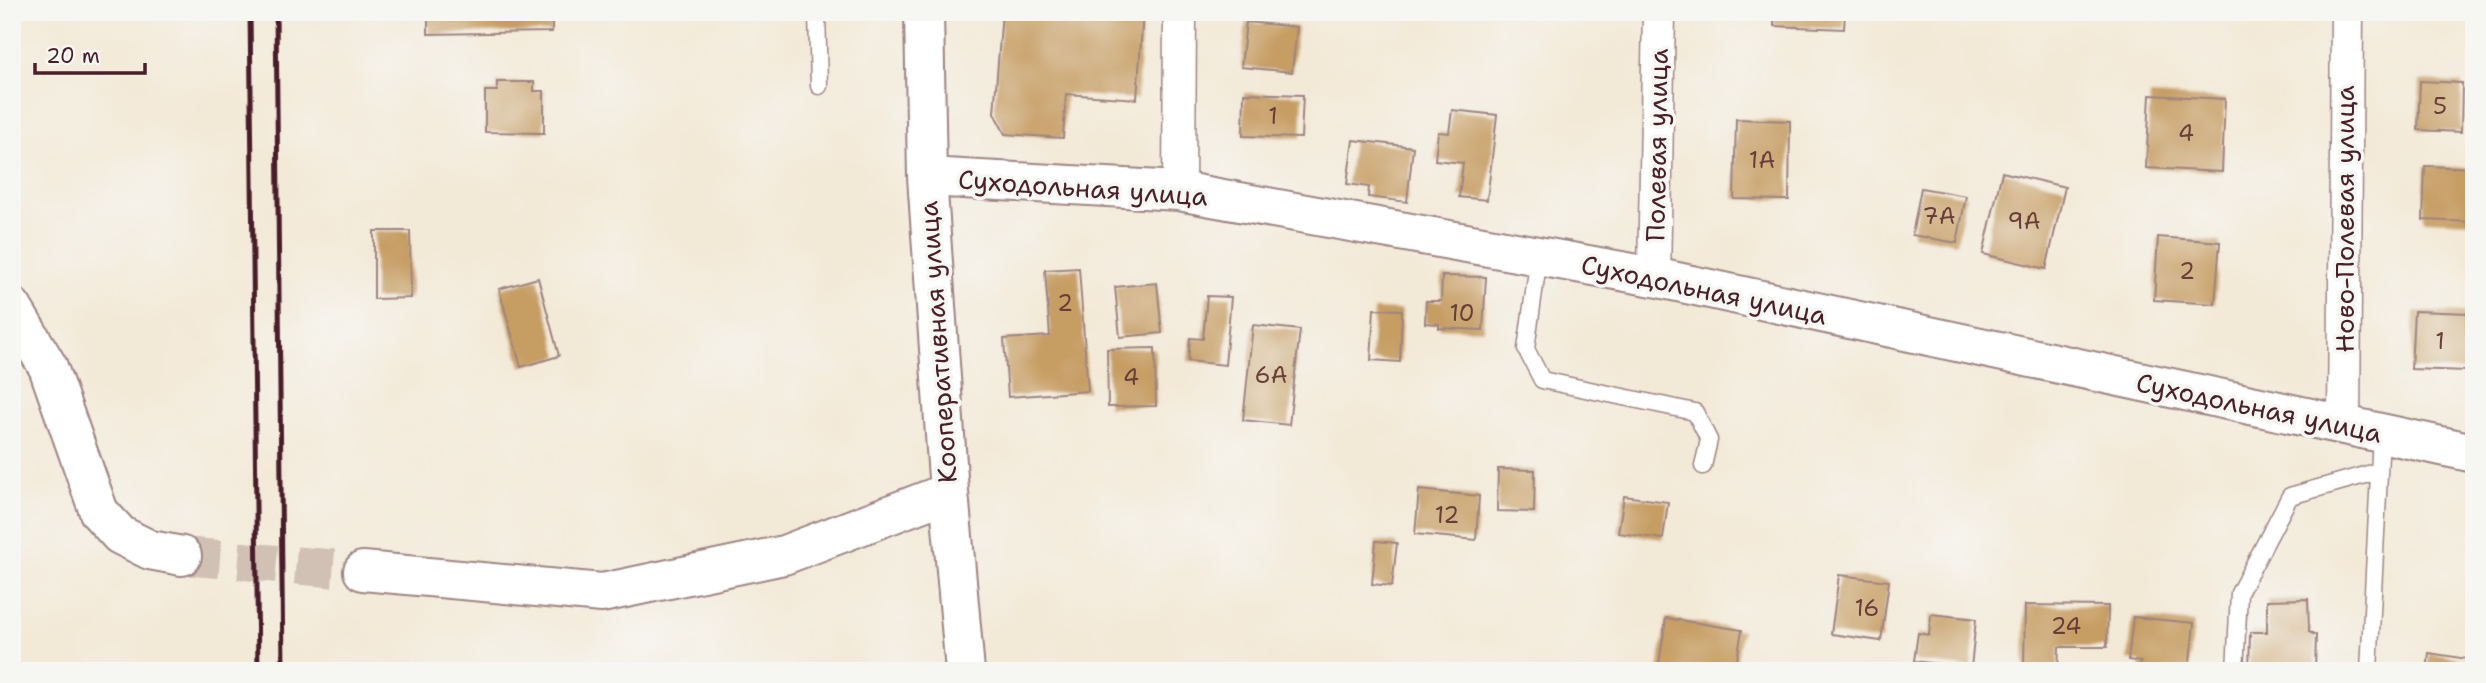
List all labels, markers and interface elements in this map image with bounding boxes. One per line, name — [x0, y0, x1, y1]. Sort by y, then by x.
scale bar — [35, 32, 145, 76]
text: 20 m — [46, 42, 100, 70]
street label: Полевая улица — [1637, 48, 1676, 242]
street label: Ново-Полевая улица — [2327, 85, 2362, 353]
house number: 5 — [2433, 91, 2447, 121]
house number: 1 — [1268, 101, 1278, 131]
house number: 4 — [2178, 118, 2194, 148]
house number: 1А — [1749, 145, 1775, 175]
street label: Суходольная улица — [957, 161, 1209, 214]
street label: Кооперативная улица — [910, 200, 965, 484]
house number: 7А — [1923, 201, 1955, 231]
house number: 9А — [2008, 206, 2040, 236]
street label: Суходольная улица — [1578, 246, 1830, 333]
house number: 2 — [2179, 256, 2195, 286]
house number: 2 — [1057, 288, 1073, 318]
house number: 10 — [1449, 298, 1475, 328]
house number: 1 — [2435, 326, 2445, 356]
house number: 6А — [1255, 360, 1287, 390]
house number: 4 — [1123, 362, 1139, 392]
street label: Суходольная улица — [2133, 364, 2385, 451]
house number: 12 — [1435, 500, 1459, 530]
house number: 16 — [1855, 593, 1879, 623]
house number: 24 — [2051, 611, 2081, 641]

